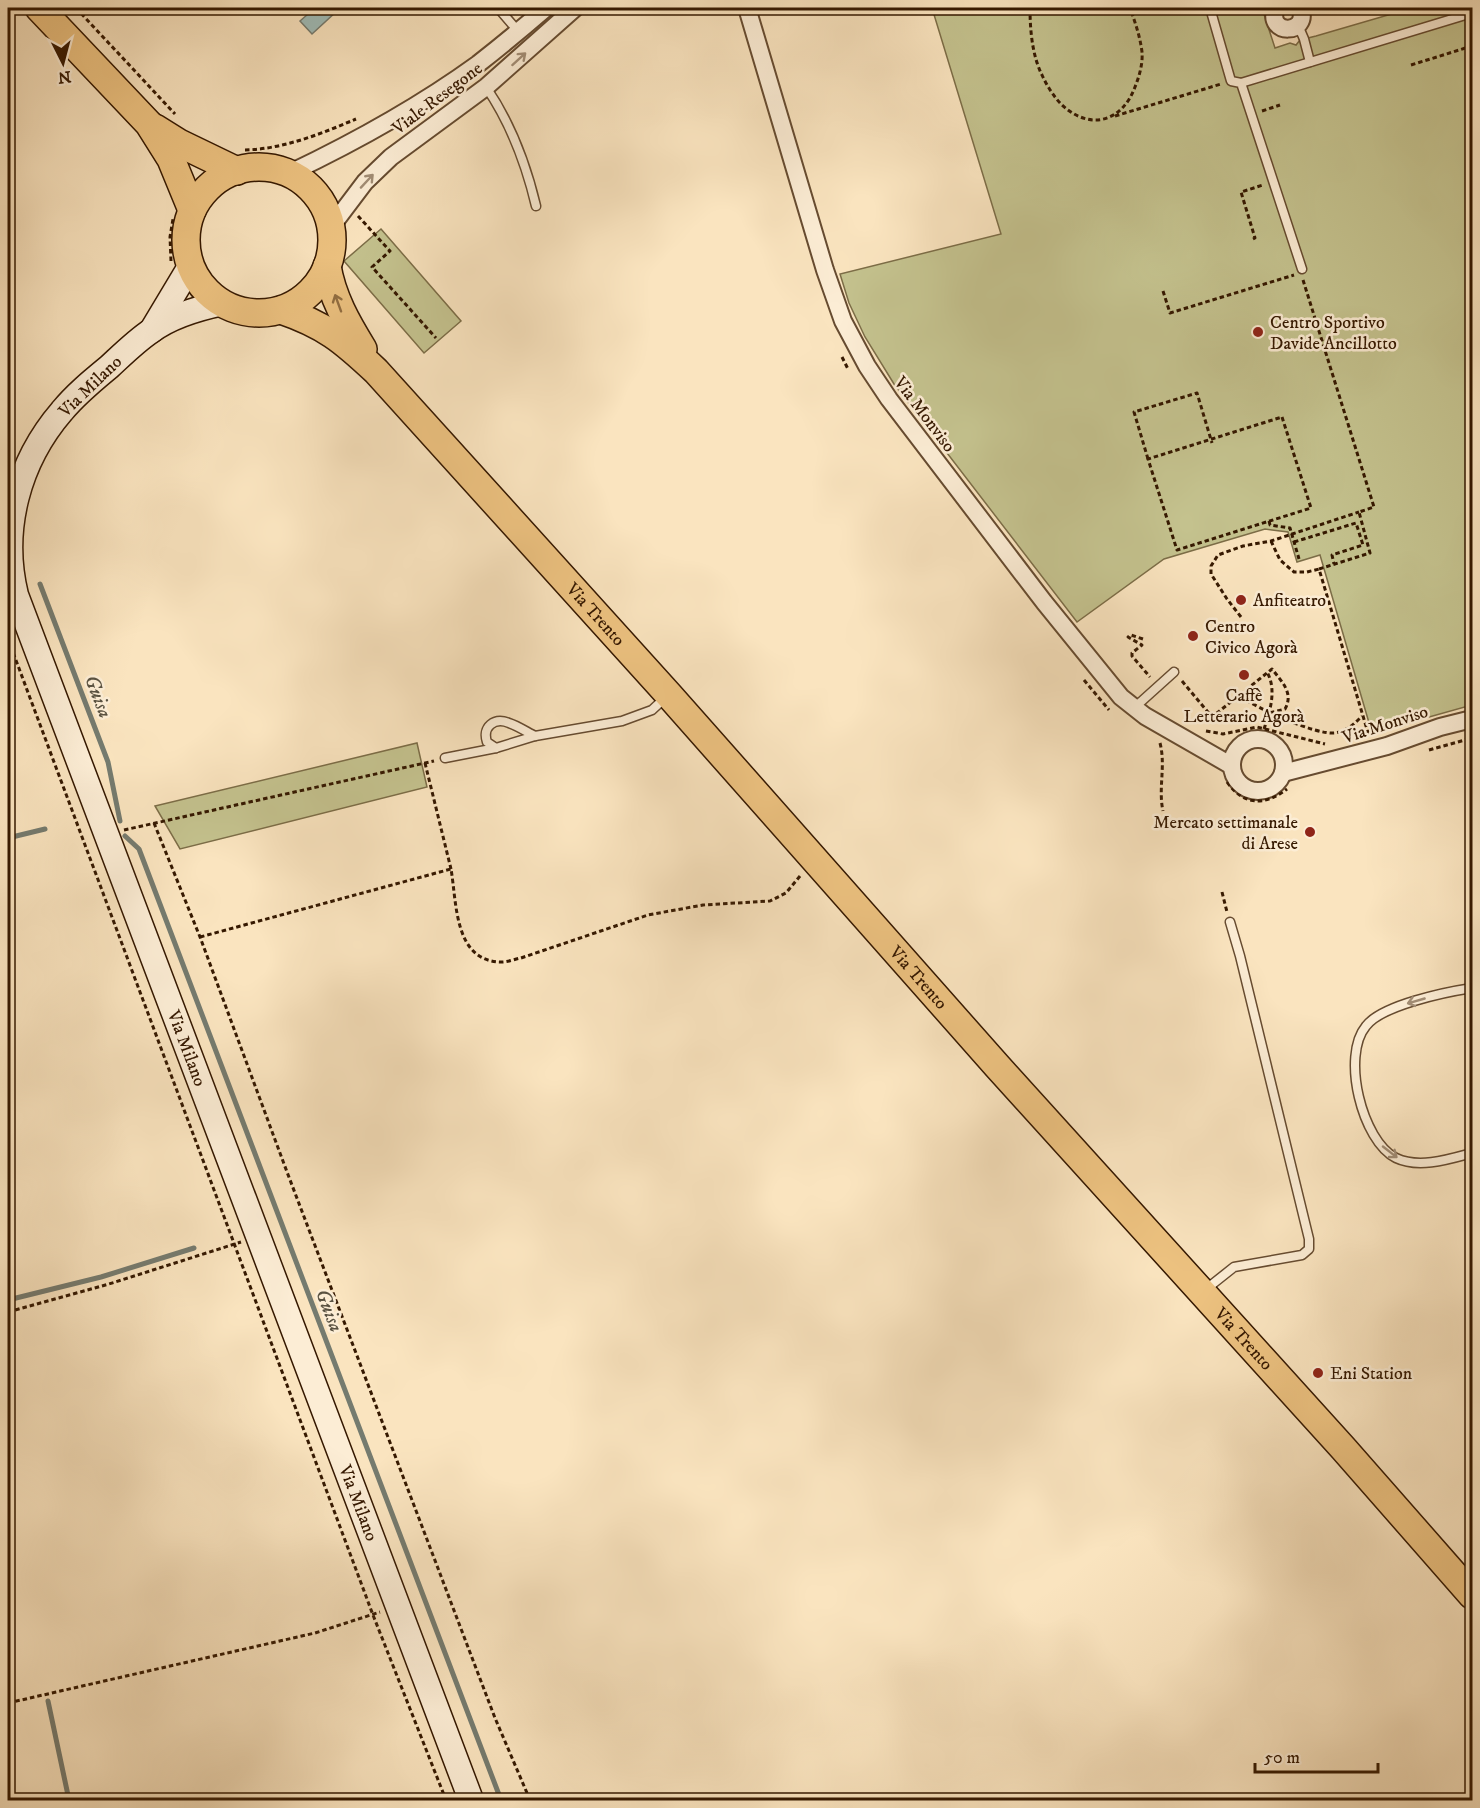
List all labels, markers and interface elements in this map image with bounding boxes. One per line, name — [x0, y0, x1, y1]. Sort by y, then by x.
north arrow — [33, 33, 93, 93]
one-way arrow — [511, 52, 526, 66]
street label: Viale Resegone — [387, 58, 487, 140]
text: N — [57, 66, 72, 88]
one-way arrow — [360, 173, 374, 188]
one-way arrow — [332, 295, 343, 313]
place label: Centro Sportivo Davide Ancillotto — [1270, 312, 1397, 355]
marker: Centro Sportivo Davide Ancillotto — [1251, 325, 1265, 339]
street label: Via Milano — [54, 351, 127, 423]
street label: Via Monviso — [888, 372, 960, 457]
street label: Via Trento — [560, 578, 629, 651]
place label: Anfiteatro — [1253, 590, 1326, 612]
marker: Anfiteatro — [1234, 593, 1248, 607]
place label: Centro Civico Agorà — [1205, 616, 1298, 659]
marker: Centro Civico Agorà — [1186, 629, 1200, 643]
marker: Caffè Letterario Agorà — [1237, 668, 1251, 682]
water label: Guisa — [78, 672, 117, 722]
place label: Caffè Letterario Agorà — [1184, 685, 1305, 728]
street label: Via Monviso — [1339, 701, 1431, 749]
place label: Mercato settimanale di Arese — [1153, 812, 1298, 855]
marker: Mercato settimanale di Arese — [1303, 825, 1317, 839]
street label: Via Trento — [884, 941, 952, 1015]
one-way arrow — [1407, 996, 1426, 1007]
street label: Via Milano — [161, 1006, 211, 1090]
one-way arrow — [1382, 1146, 1398, 1159]
water label: Guisa — [309, 1286, 348, 1336]
street label: Via Trento — [1209, 1303, 1277, 1376]
place label: Eni Station — [1330, 1363, 1413, 1385]
marker: Eni Station — [1311, 1366, 1325, 1380]
street label: Via Milano — [333, 1461, 382, 1545]
scale bar — [1255, 1736, 1378, 1774]
text: 50 m — [1264, 1747, 1300, 1769]

